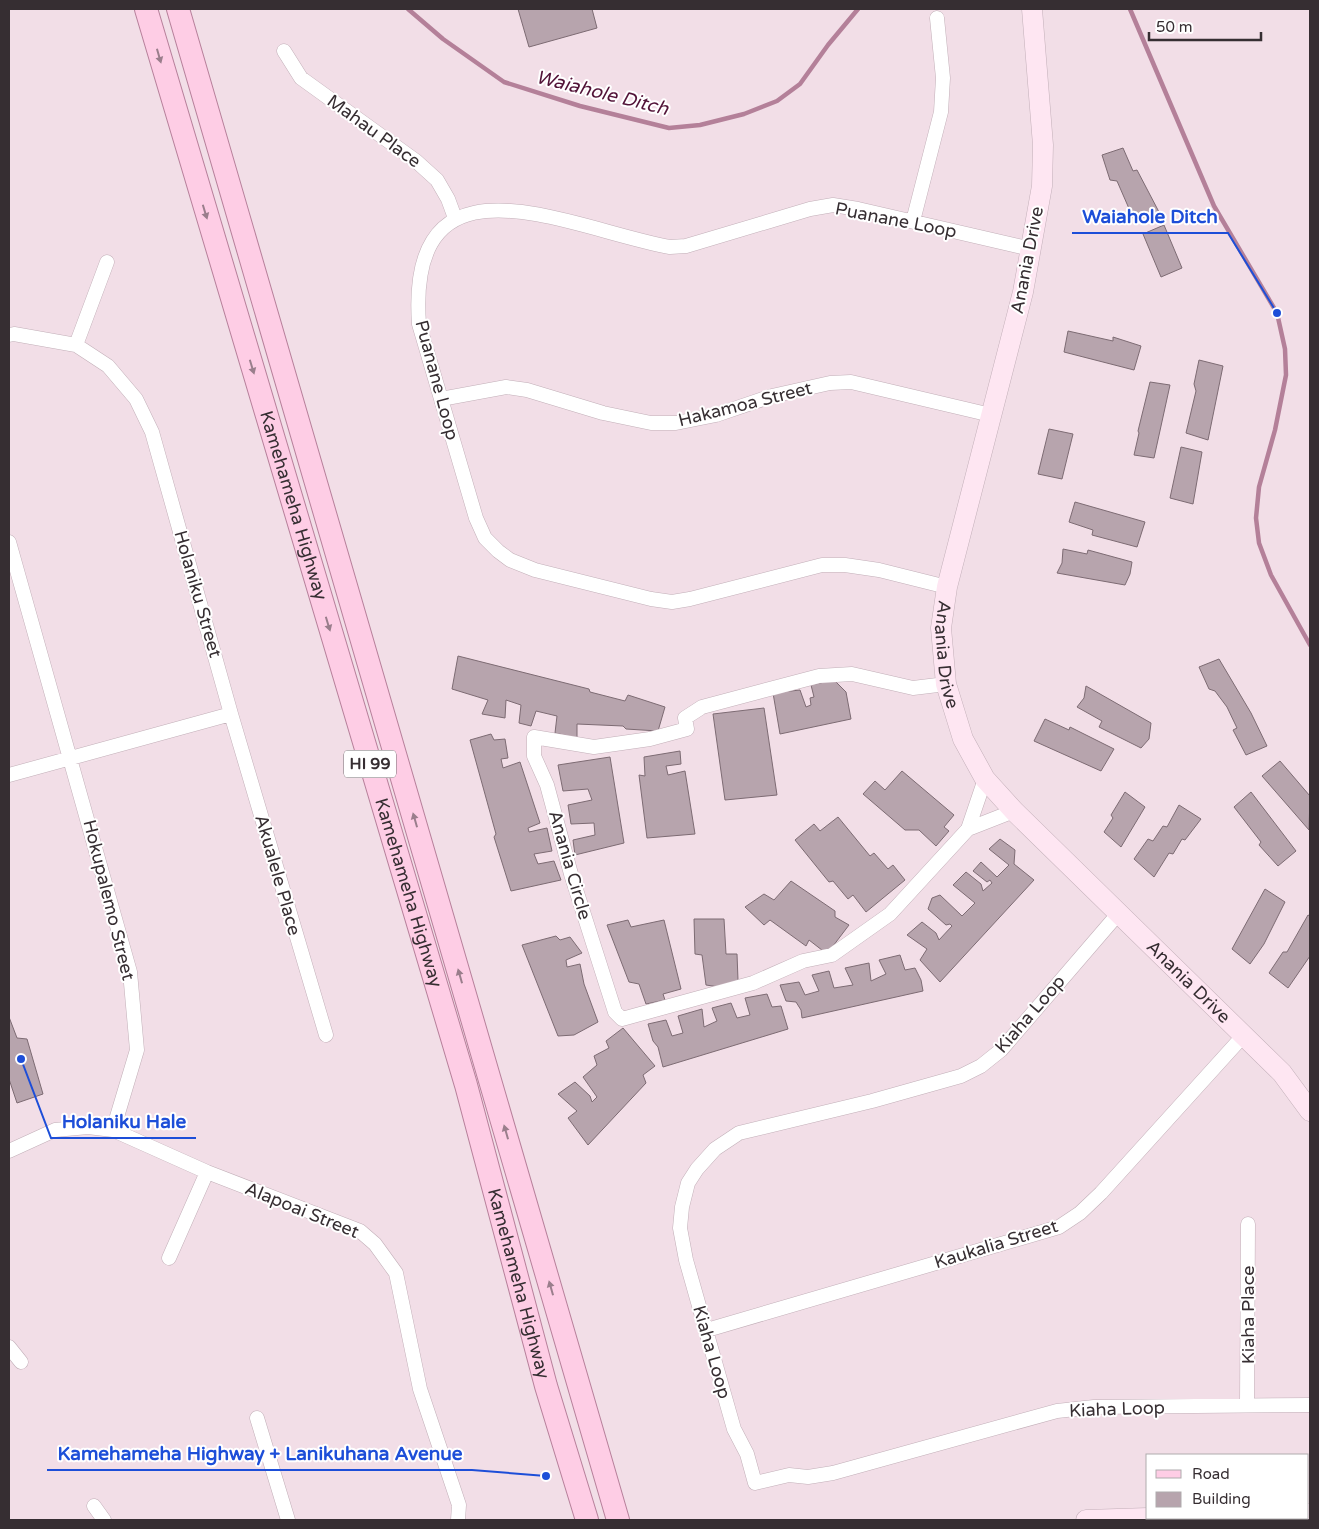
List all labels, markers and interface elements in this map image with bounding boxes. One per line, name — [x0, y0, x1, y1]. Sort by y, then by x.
scale bar — [1149, 10, 1262, 42]
text: 50 m — [1156, 18, 1193, 36]
one-way arrow — [156, 48, 164, 63]
water label: Waiahole Ditch — [533, 66, 671, 120]
street label: Mahau Place — [323, 90, 425, 172]
street label: Puanane Loop — [833, 197, 959, 243]
callout: Waiahole Ditch — [1072, 199, 1228, 233]
one-way arrow — [202, 204, 210, 219]
street label: Anania Drive — [1006, 204, 1048, 316]
text: Waiahole Ditch — [1082, 206, 1218, 228]
street label: Puanane Loop — [410, 317, 464, 443]
one-way arrow — [248, 360, 256, 375]
street label: Hakamoa Street — [676, 377, 814, 431]
street label: Kamehameha Highway — [255, 408, 332, 603]
street label: Holaniku Street — [169, 528, 227, 660]
street label: Anania Drive — [930, 599, 964, 711]
one-way arrow — [325, 616, 333, 631]
road number: HI 99 — [344, 751, 396, 778]
street label: Kamehameha Highway — [370, 795, 447, 990]
street label: Anania Circle — [544, 808, 596, 922]
street label: Akualele Place — [250, 812, 306, 938]
one-way arrow — [410, 813, 418, 828]
street label: Hokupalemo Street — [78, 817, 140, 983]
street label: Anania Drive — [1142, 936, 1235, 1028]
one-way arrow — [456, 969, 464, 984]
street label: Kiaha Loop — [990, 971, 1070, 1057]
callout: Holaniku Hale — [51, 1104, 196, 1138]
text: Holaniku Hale — [62, 1111, 187, 1133]
one-way arrow — [501, 1125, 509, 1140]
street label: Alapoai Street — [242, 1177, 362, 1243]
street label: Kamehameha Highway — [483, 1186, 555, 1382]
street label: Kaukalia Street — [932, 1215, 1061, 1273]
street label: Kiaha Place — [1237, 1266, 1259, 1364]
one-way arrow — [547, 1281, 555, 1296]
street label: Kiaha Loop — [688, 1303, 736, 1401]
street label: Kiaha Loop — [1069, 1396, 1165, 1422]
callout: Kamehameha Highway + Lanikuhana Avenue — [47, 1436, 472, 1470]
text: Kamehameha Highway + Lanikuhana Avenue — [57, 1443, 463, 1466]
legend — [1146, 1454, 1309, 1519]
text: Road — [1192, 1465, 1230, 1483]
text: Building — [1192, 1490, 1251, 1508]

